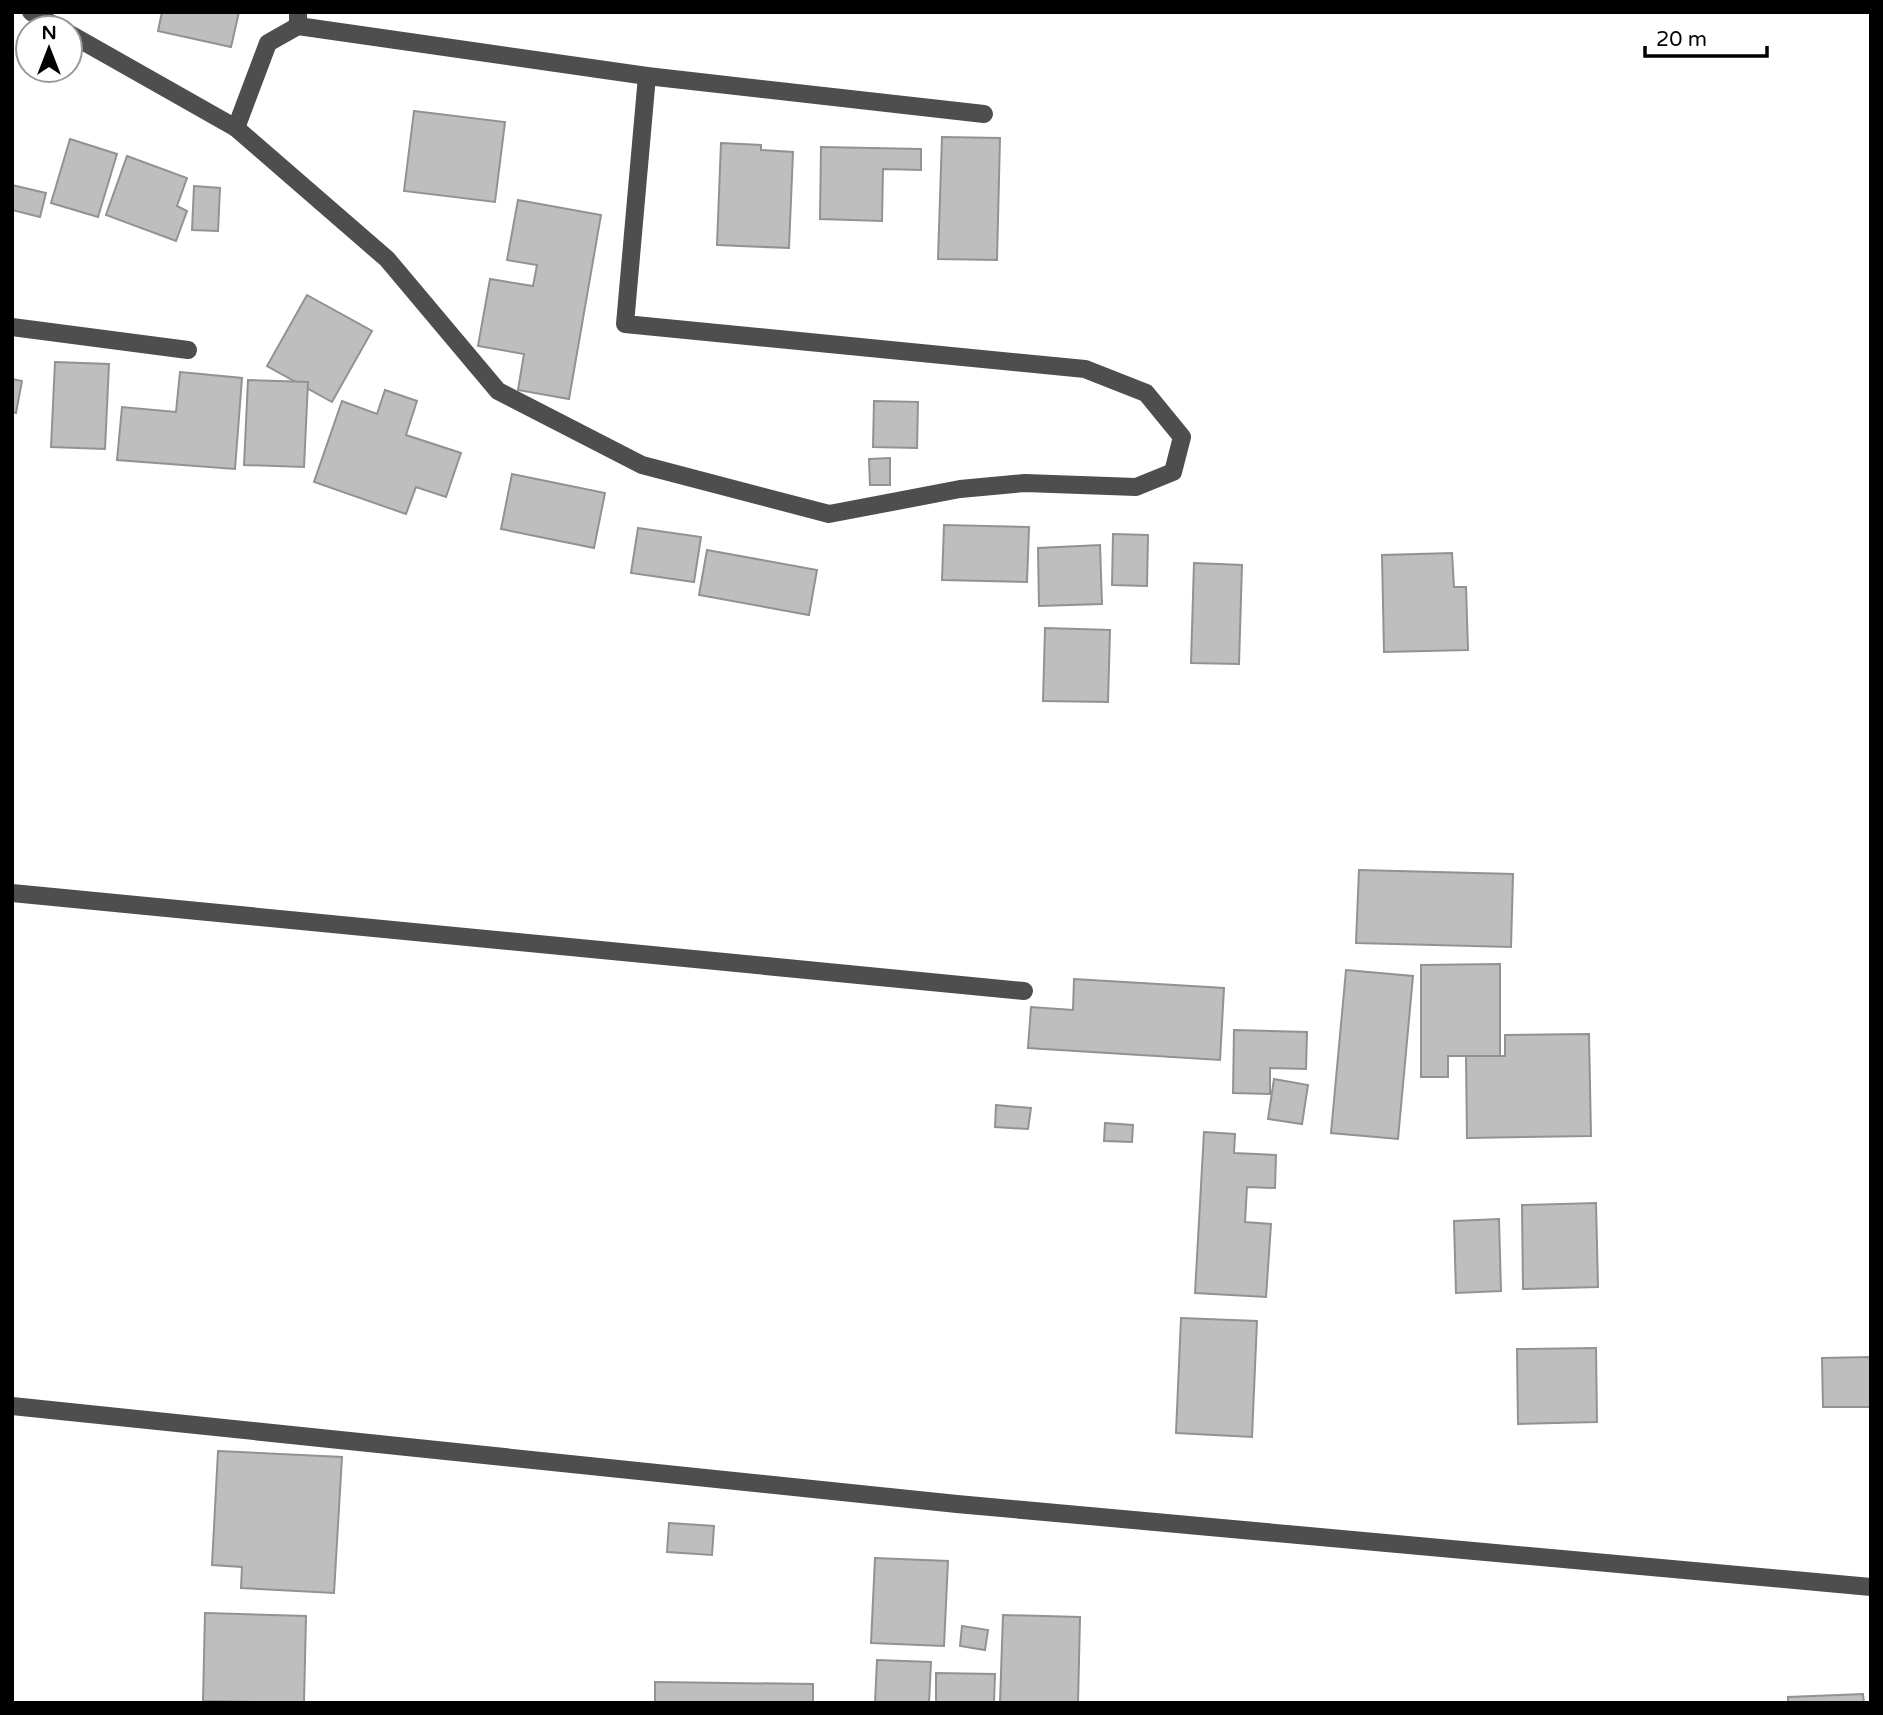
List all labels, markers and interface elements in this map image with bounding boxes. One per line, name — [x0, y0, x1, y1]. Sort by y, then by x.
north arrow — [14, 14, 84, 84]
scale bar — [1645, 14, 1768, 58]
text: N — [41, 22, 57, 44]
text: 20 m — [1656, 27, 1707, 52]

